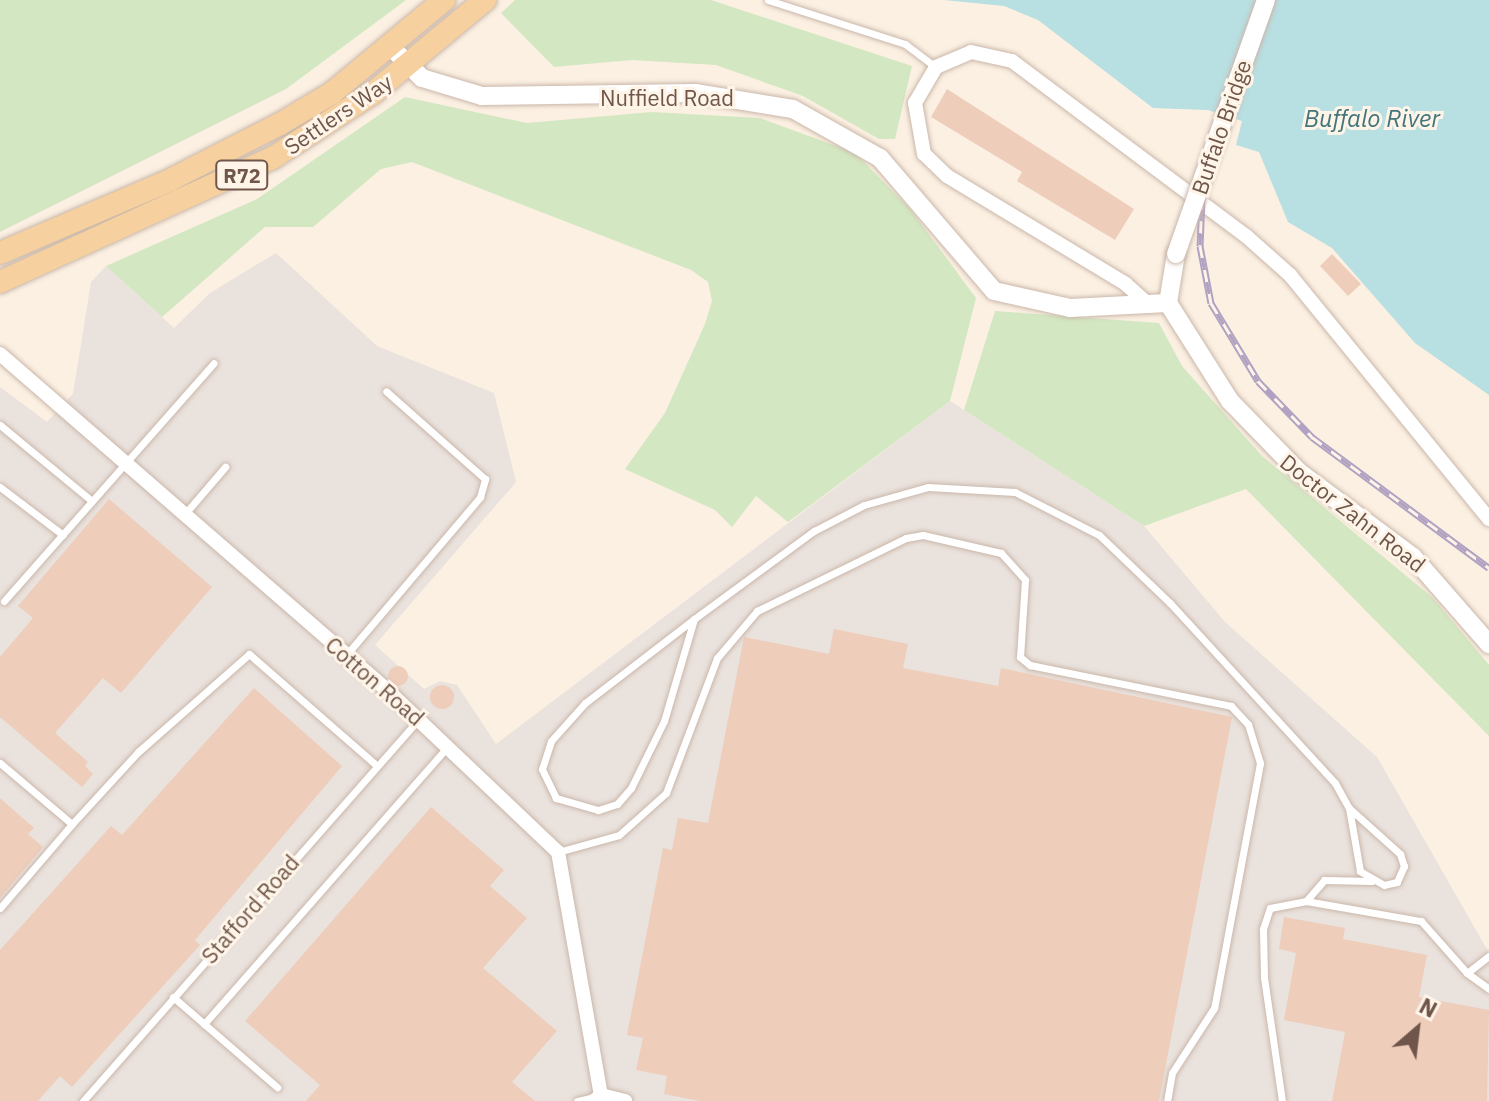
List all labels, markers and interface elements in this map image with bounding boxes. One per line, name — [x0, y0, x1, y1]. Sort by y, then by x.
street label: Buffalo Bridge — [1186, 56, 1256, 198]
street label: Settlers Way — [279, 68, 397, 160]
street label: Nuffield Road — [600, 85, 734, 111]
water label: Buffalo River — [1304, 105, 1440, 133]
road number: R72 — [214, 159, 270, 191]
street label: Doctor Zahn Road — [1275, 448, 1431, 578]
street label: Cotton Road — [320, 631, 430, 731]
street label: Stafford Road — [196, 849, 304, 969]
north arrow — [1377, 989, 1457, 1069]
text: N — [1415, 991, 1442, 1024]

